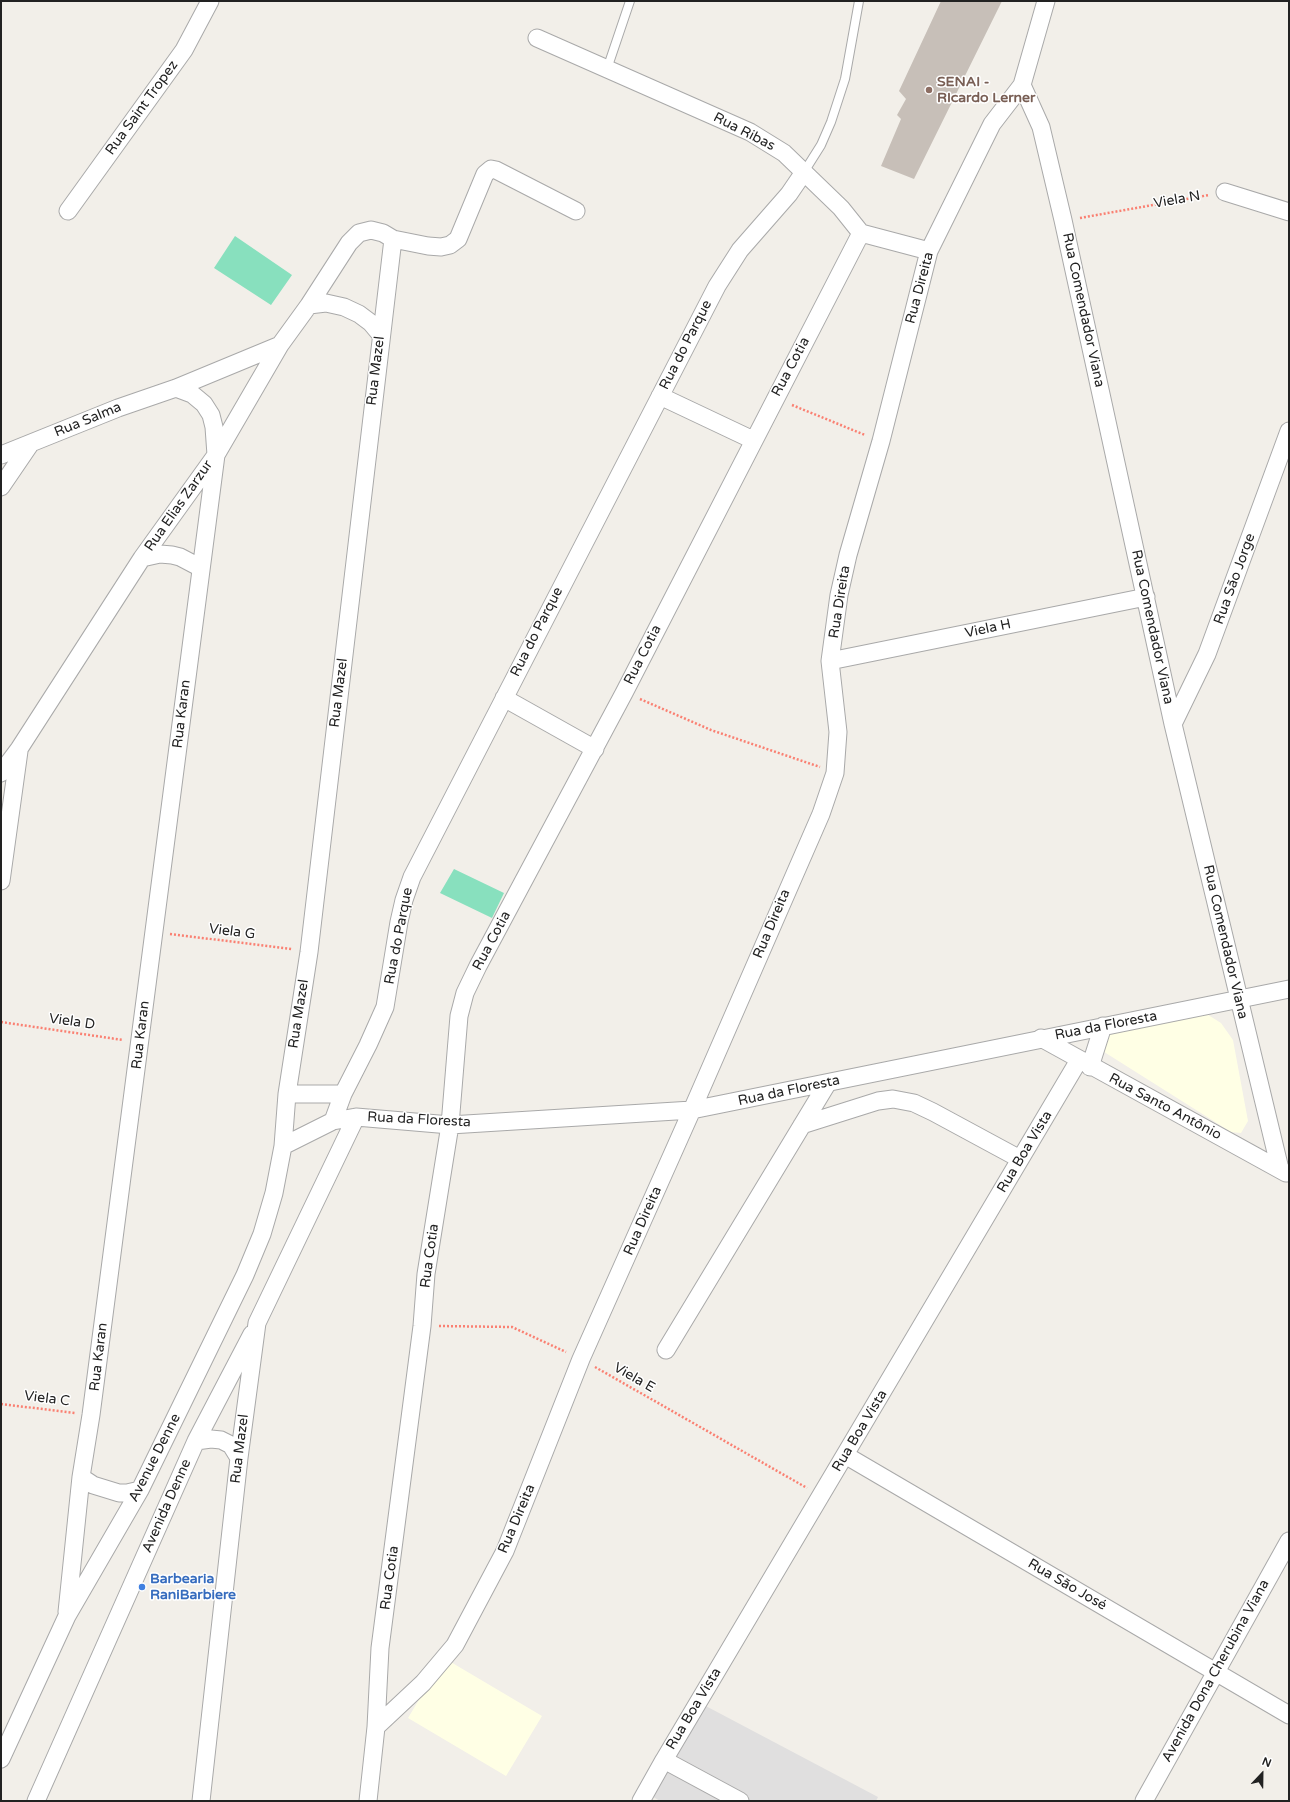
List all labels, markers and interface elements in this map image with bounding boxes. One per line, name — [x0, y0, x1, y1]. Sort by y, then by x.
street label: Rua Saint Tropez — [102, 58, 182, 158]
place label: SENAI - RIcardo Lerner — [937, 74, 1035, 106]
marker: SENAI - RIcardo Lerner — [924, 85, 934, 95]
street label: Rua Ribas — [710, 109, 778, 155]
street label: Viela N — [1152, 188, 1202, 212]
street label: Rua Comendador Viana — [1058, 231, 1108, 389]
street label: Rua Direita — [902, 250, 938, 326]
street label: Rua do Parque — [656, 297, 716, 393]
street label: Rua Mazel — [363, 335, 389, 407]
street label: Rua Cotia — [768, 335, 814, 399]
street label: Rua Salma — [52, 399, 124, 441]
street label: Rua Elias Zarzur — [141, 457, 217, 555]
street label: Rua São Jorge — [1211, 531, 1259, 627]
street label: Rua Comendador Viana — [1127, 548, 1177, 706]
street label: Rua Direita — [826, 564, 854, 640]
street label: Rua do Parque — [507, 584, 567, 680]
street label: Viela H — [963, 616, 1013, 642]
street label: Rua Cotia — [621, 622, 665, 688]
street label: Rua Mazel — [326, 657, 352, 729]
street label: Rua Karan — [169, 679, 195, 749]
street label: Rua Comendador Viana — [1199, 863, 1251, 1021]
street label: Rua do Parque — [381, 886, 417, 986]
street label: Rua Direita — [750, 887, 794, 961]
street label: Rua Cotia — [469, 909, 515, 973]
street label: Viela G — [208, 921, 256, 943]
street label: Rua Mazel — [285, 978, 313, 1050]
street label: Rua Karan — [128, 1000, 154, 1070]
street label: Rua da Floresta — [1053, 1008, 1159, 1044]
street label: Viela D — [48, 1010, 96, 1034]
street label: Rua Santo Antônio — [1106, 1070, 1224, 1144]
street label: Rua da Floresta — [737, 1072, 841, 1110]
street label: Rua Boa Vista — [994, 1108, 1056, 1196]
street label: Rua da Floresta — [367, 1109, 471, 1131]
street label: Rua Direita — [620, 1184, 666, 1258]
street label: Rua Cotia — [417, 1223, 443, 1289]
street label: Rua Karan — [86, 1322, 112, 1392]
street label: Viela E — [610, 1359, 658, 1397]
street label: Rua Boa Vista — [829, 1387, 891, 1475]
street label: Viela C — [23, 1388, 71, 1410]
street label: Avenue Denne — [126, 1411, 184, 1505]
street label: Rua Mazel — [227, 1413, 253, 1485]
street label: Avenida Denne — [139, 1457, 195, 1555]
street label: Rua Direita — [495, 1482, 539, 1556]
street label: Rua Cotia — [377, 1545, 403, 1611]
street label: Rua São José — [1025, 1556, 1109, 1614]
place label: Barbearia RaniBarbiere — [150, 1571, 236, 1604]
street label: Avenida Dona Cherubina Viana — [1159, 1577, 1273, 1765]
marker: Barbearia RaniBarbiere — [137, 1582, 147, 1592]
street label: Rua Boa Vista — [663, 1665, 725, 1753]
north arrow — [1242, 1754, 1282, 1794]
text: N — [1260, 1755, 1273, 1770]

